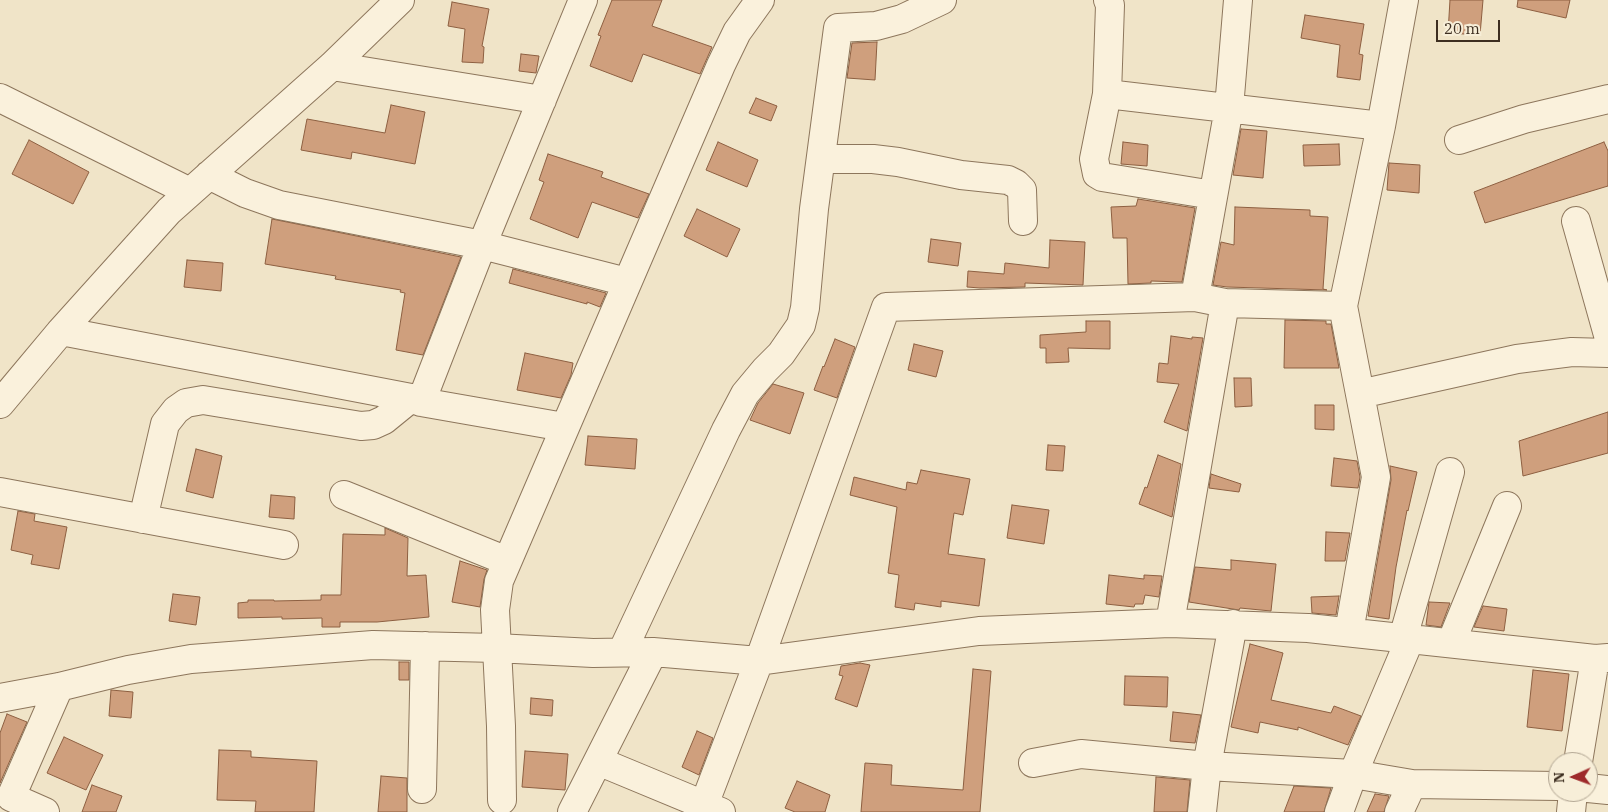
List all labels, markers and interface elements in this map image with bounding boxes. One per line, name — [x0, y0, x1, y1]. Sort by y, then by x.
scale bar — [1438, 10, 1502, 42]
text: 20 m — [1444, 19, 1480, 38]
north arrow — [1548, 752, 1598, 802]
text: N — [1550, 772, 1568, 783]

